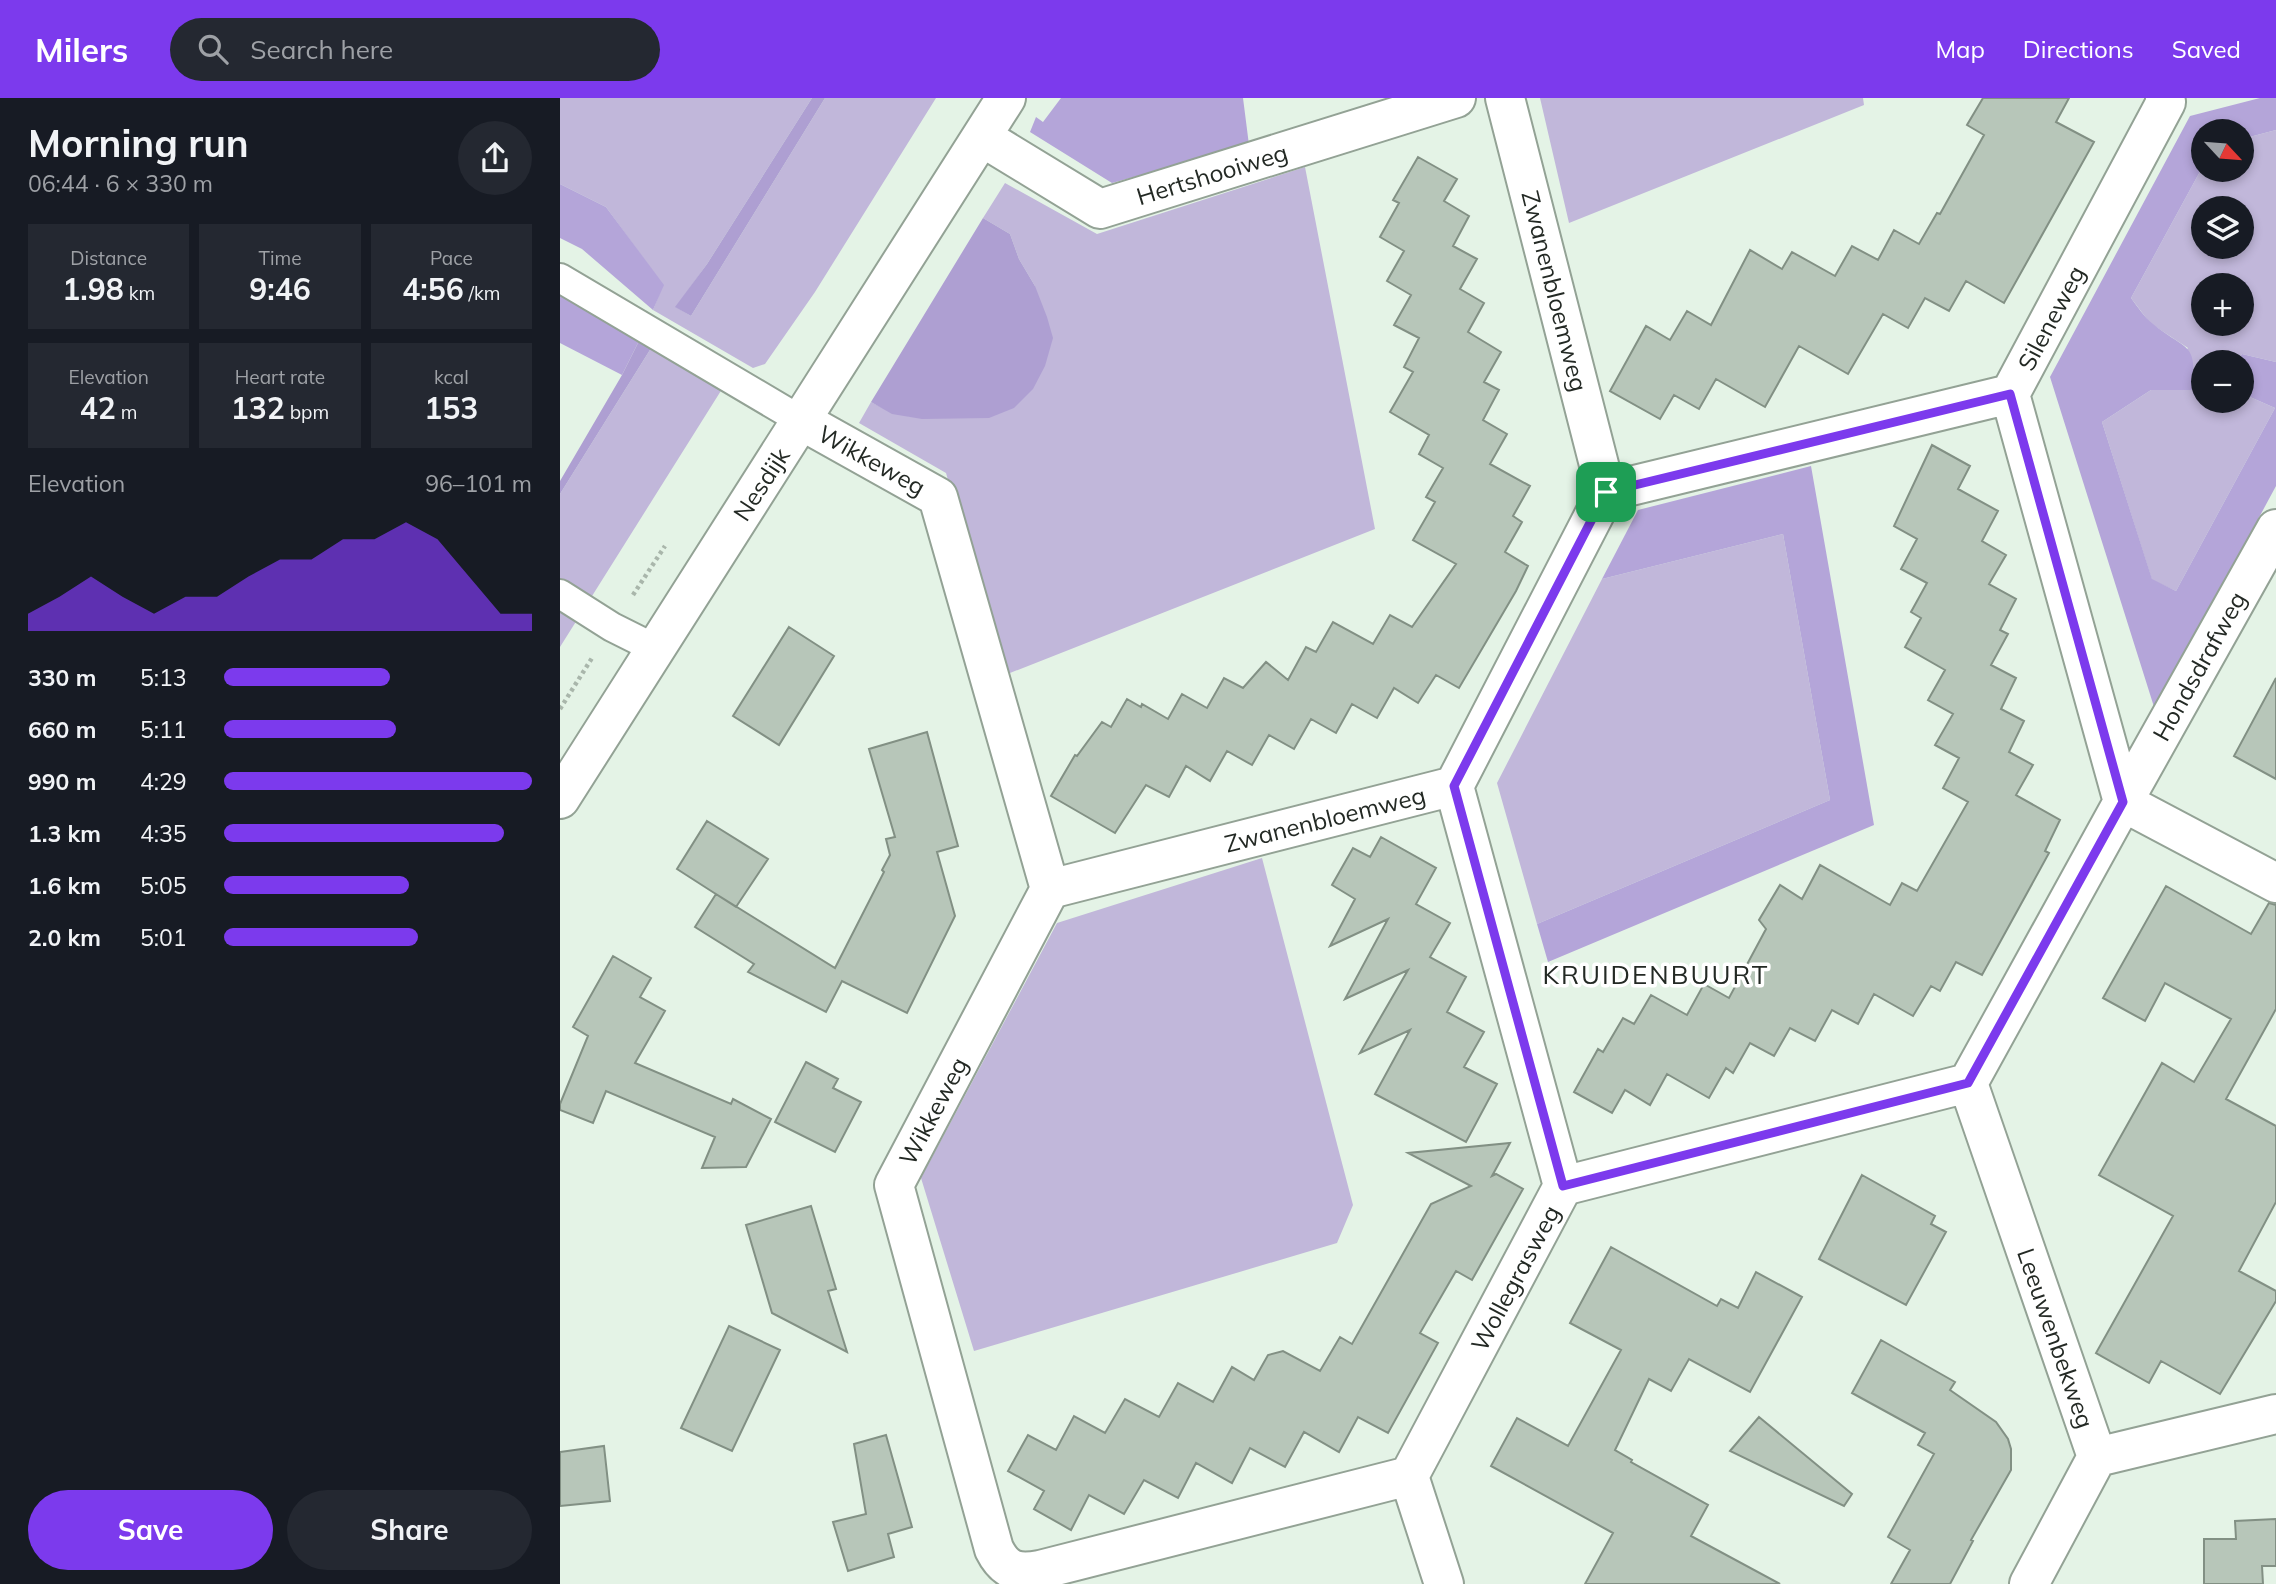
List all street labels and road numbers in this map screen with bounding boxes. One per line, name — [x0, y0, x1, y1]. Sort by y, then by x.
street label: Hertshooiweg — [1133, 137, 1291, 211]
street label: Zwanenbloemweg — [1516, 187, 1594, 395]
street label: Sileneweg — [2011, 260, 2091, 376]
street label: Wikkeweg — [813, 418, 931, 502]
street label: Nesdijk — [726, 441, 796, 526]
street label: Hondsdrafweg — [2146, 586, 2252, 746]
street label: Zwanenbloemweg — [1221, 780, 1429, 858]
street label: Wikkeweg — [892, 1052, 974, 1170]
street label: Wollegrasweg — [1464, 1200, 1566, 1356]
street label: Leeuwenbekweg — [2011, 1244, 2101, 1432]

